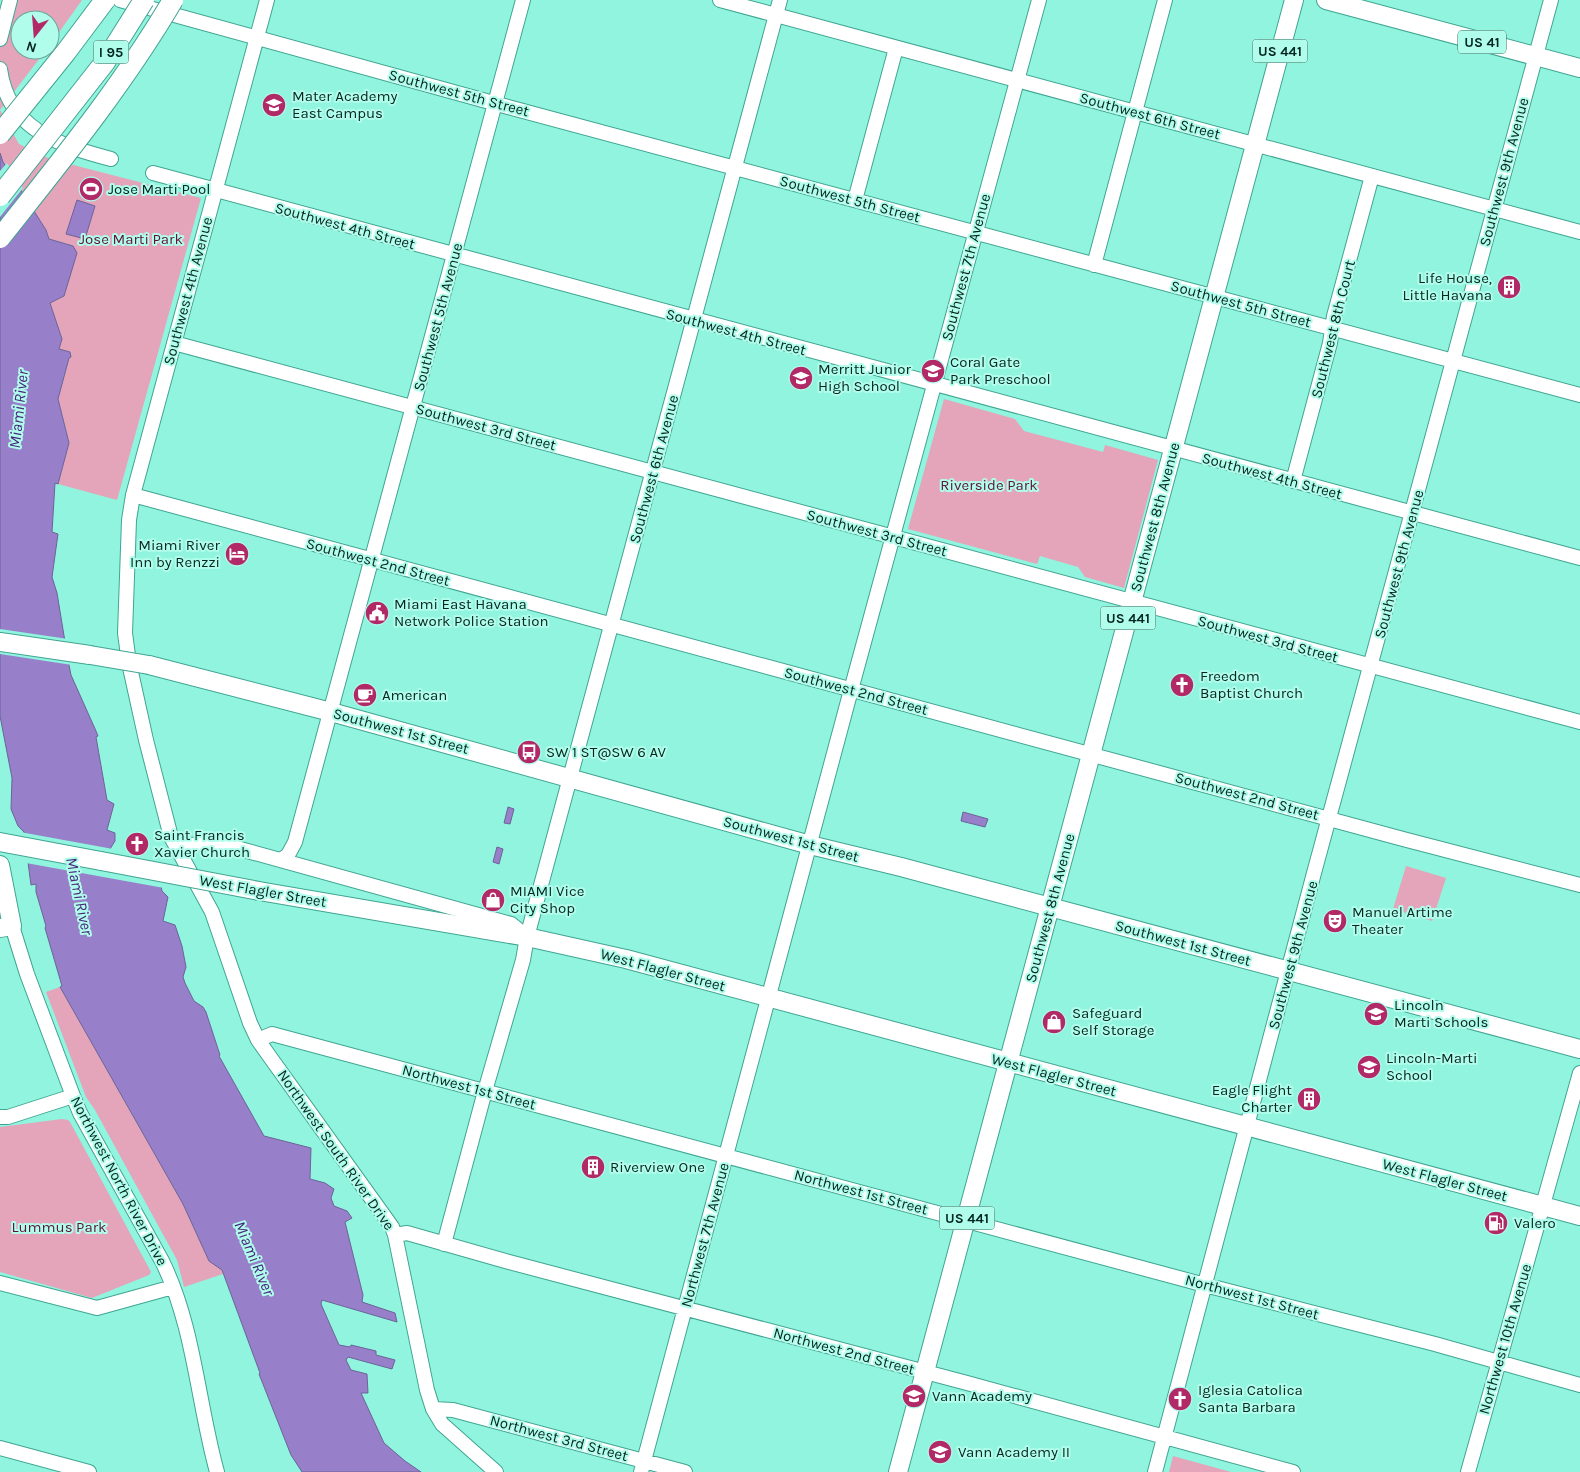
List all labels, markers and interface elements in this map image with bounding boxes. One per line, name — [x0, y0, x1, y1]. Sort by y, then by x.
north arrow — [10, 10, 60, 60]
road number: US 41 — [1458, 31, 1506, 54]
text: N — [24, 37, 39, 57]
road number: US 441 — [1252, 40, 1308, 62]
road number: I 95 — [94, 41, 128, 64]
street label: Southwest 5th Street — [387, 66, 532, 120]
place label: Mater Academy East Campus — [292, 87, 398, 122]
street label: Southwest 6th Street — [1078, 89, 1223, 144]
school or university icon: Mater Academy East Campus — [261, 92, 287, 118]
street label: Southwest 9th Avenue — [1476, 96, 1532, 248]
street label: Southwest 5th Street — [778, 172, 923, 226]
sports icon: Jose Marti Pool — [78, 176, 104, 202]
place label: Jose Marti Pool — [108, 180, 210, 198]
street label: Southwest 7th Avenue — [938, 192, 994, 342]
street label: Southwest 4th Street — [273, 199, 417, 253]
street label: Southwest 4th Avenue — [160, 215, 216, 367]
park label: Jose Marti Park — [79, 230, 183, 248]
street label: Southwest 5th Avenue — [410, 241, 466, 393]
street label: Southwest 8th Court — [1307, 258, 1359, 400]
place label: Life House, Little Havana — [1402, 269, 1492, 304]
building icon: Life House, Little Havana — [1496, 274, 1522, 300]
street label: Southwest 5th Street — [1169, 277, 1314, 331]
street label: Southwest 4th Street — [664, 305, 808, 359]
place label: Coral Gate Park Preschool — [950, 353, 1051, 388]
school or university icon: Coral Gate Park Preschool — [920, 358, 946, 384]
place label: Merritt Junior High School — [818, 360, 911, 395]
school or university icon: Merritt Junior High School — [788, 365, 814, 391]
water label: Miami River — [5, 368, 32, 449]
street label: Southwest 6th Avenue — [626, 393, 682, 545]
street label: Southwest 3rd Street — [414, 400, 559, 454]
street label: Southwest 8th Avenue — [1126, 441, 1184, 593]
street label: Southwest 4th Street — [1200, 449, 1344, 503]
park label: Riverside Park — [940, 476, 1038, 494]
street label: Southwest 9th Avenue — [1371, 488, 1427, 640]
street label: Southwest 3rd Street — [805, 506, 950, 560]
street label: Southwest 2nd Street — [304, 534, 452, 590]
place label: Miami River Inn by Renzzi — [130, 536, 221, 571]
hotel icon: Miami River Inn by Renzzi — [224, 541, 250, 567]
place label: Miami East Havana Network Police Station — [394, 595, 549, 630]
public building icon: Miami East Havana Network Police Station — [364, 600, 390, 626]
road number: US 441 — [1100, 606, 1156, 630]
street label: Southwest 3rd Street — [1196, 612, 1341, 666]
street label: Southwest 2nd Street — [782, 663, 930, 719]
place label: Freedom Baptist Church — [1200, 667, 1303, 702]
church icon: Freedom Baptist Church — [1169, 672, 1195, 698]
cafe icon: American — [352, 682, 378, 708]
place label: American — [382, 686, 447, 704]
street label: Southwest 1st Street — [331, 704, 471, 758]
bus stop icon: SW 1 ST@SW 6 AV — [516, 739, 542, 765]
place label: SW 1 ST@SW 6 AV — [546, 743, 667, 761]
street label: Southwest 2nd Street — [1173, 768, 1321, 824]
street label: Southwest 1st Street — [721, 812, 861, 866]
place label: Saint Francis Xavier Church — [154, 826, 250, 861]
church icon: Saint Francis Xavier Church — [124, 831, 150, 857]
street label: Southwest 8th Avenue — [1021, 832, 1079, 984]
water label: Miami River — [62, 855, 97, 937]
street label: West Flagler Street — [198, 871, 328, 911]
street label: Southwest 9th Avenue — [1265, 879, 1321, 1031]
place label: MIAMI Vice City Shop — [510, 882, 584, 917]
shop icon: MIAMI Vice City Shop — [480, 887, 506, 913]
place label: Manuel Artime Theater — [1352, 903, 1452, 938]
theatre icon: Manuel Artime Theater — [1322, 908, 1348, 934]
street label: Southwest 1st Street — [1113, 916, 1253, 970]
street label: West Flagler Street — [599, 945, 728, 995]
place label: Lincoln Marti Schools — [1394, 996, 1488, 1031]
school or university icon: Lincoln Marti Schools — [1363, 1001, 1389, 1027]
place label: Safeguard Self Storage — [1072, 1004, 1154, 1039]
shop icon: Safeguard Self Storage — [1041, 1009, 1067, 1035]
place label: Lincoln-Marti School — [1386, 1049, 1477, 1084]
street label: West Flagler Street — [990, 1050, 1119, 1100]
school or university icon: Lincoln-Marti School — [1356, 1054, 1382, 1080]
street label: Northwest 1st Street — [400, 1061, 538, 1114]
street label: Northwest South River Drive — [274, 1066, 398, 1234]
place label: Eagle Flight Charter — [1212, 1081, 1293, 1116]
building icon: Eagle Flight Charter — [1296, 1086, 1322, 1112]
street label: Northwest North River Drive — [67, 1093, 171, 1269]
building icon: Riverview One — [580, 1154, 606, 1180]
street label: West Flagler Street — [1381, 1155, 1510, 1205]
place label: Riverview One — [610, 1158, 705, 1176]
street label: Northwest 7th Avenue — [677, 1161, 733, 1309]
street label: Northwest 1st Street — [792, 1166, 930, 1219]
road number: US 441 — [940, 1206, 994, 1230]
fuel station icon: Valero — [1483, 1210, 1509, 1236]
place label: Valero — [1514, 1214, 1556, 1232]
park label: Lummus Park — [11, 1218, 107, 1236]
water label: Miami River — [230, 1218, 279, 1299]
street label: Northwest 10th Avenue — [1475, 1262, 1535, 1416]
street label: Northwest 1st Street — [1183, 1271, 1321, 1324]
street label: Northwest 2nd Street — [771, 1323, 917, 1379]
place label: Iglesia Catolica Santa Barbara — [1198, 1381, 1303, 1416]
school or university icon: Vann Academy — [901, 1383, 927, 1409]
church icon: Iglesia Catolica Santa Barbara — [1167, 1386, 1193, 1412]
place label: Vann Academy — [932, 1387, 1032, 1405]
street label: Northwest 3rd Street — [488, 1411, 630, 1465]
school or university icon: Vann Academy II — [927, 1439, 953, 1465]
place label: Vann Academy II — [958, 1443, 1070, 1461]

